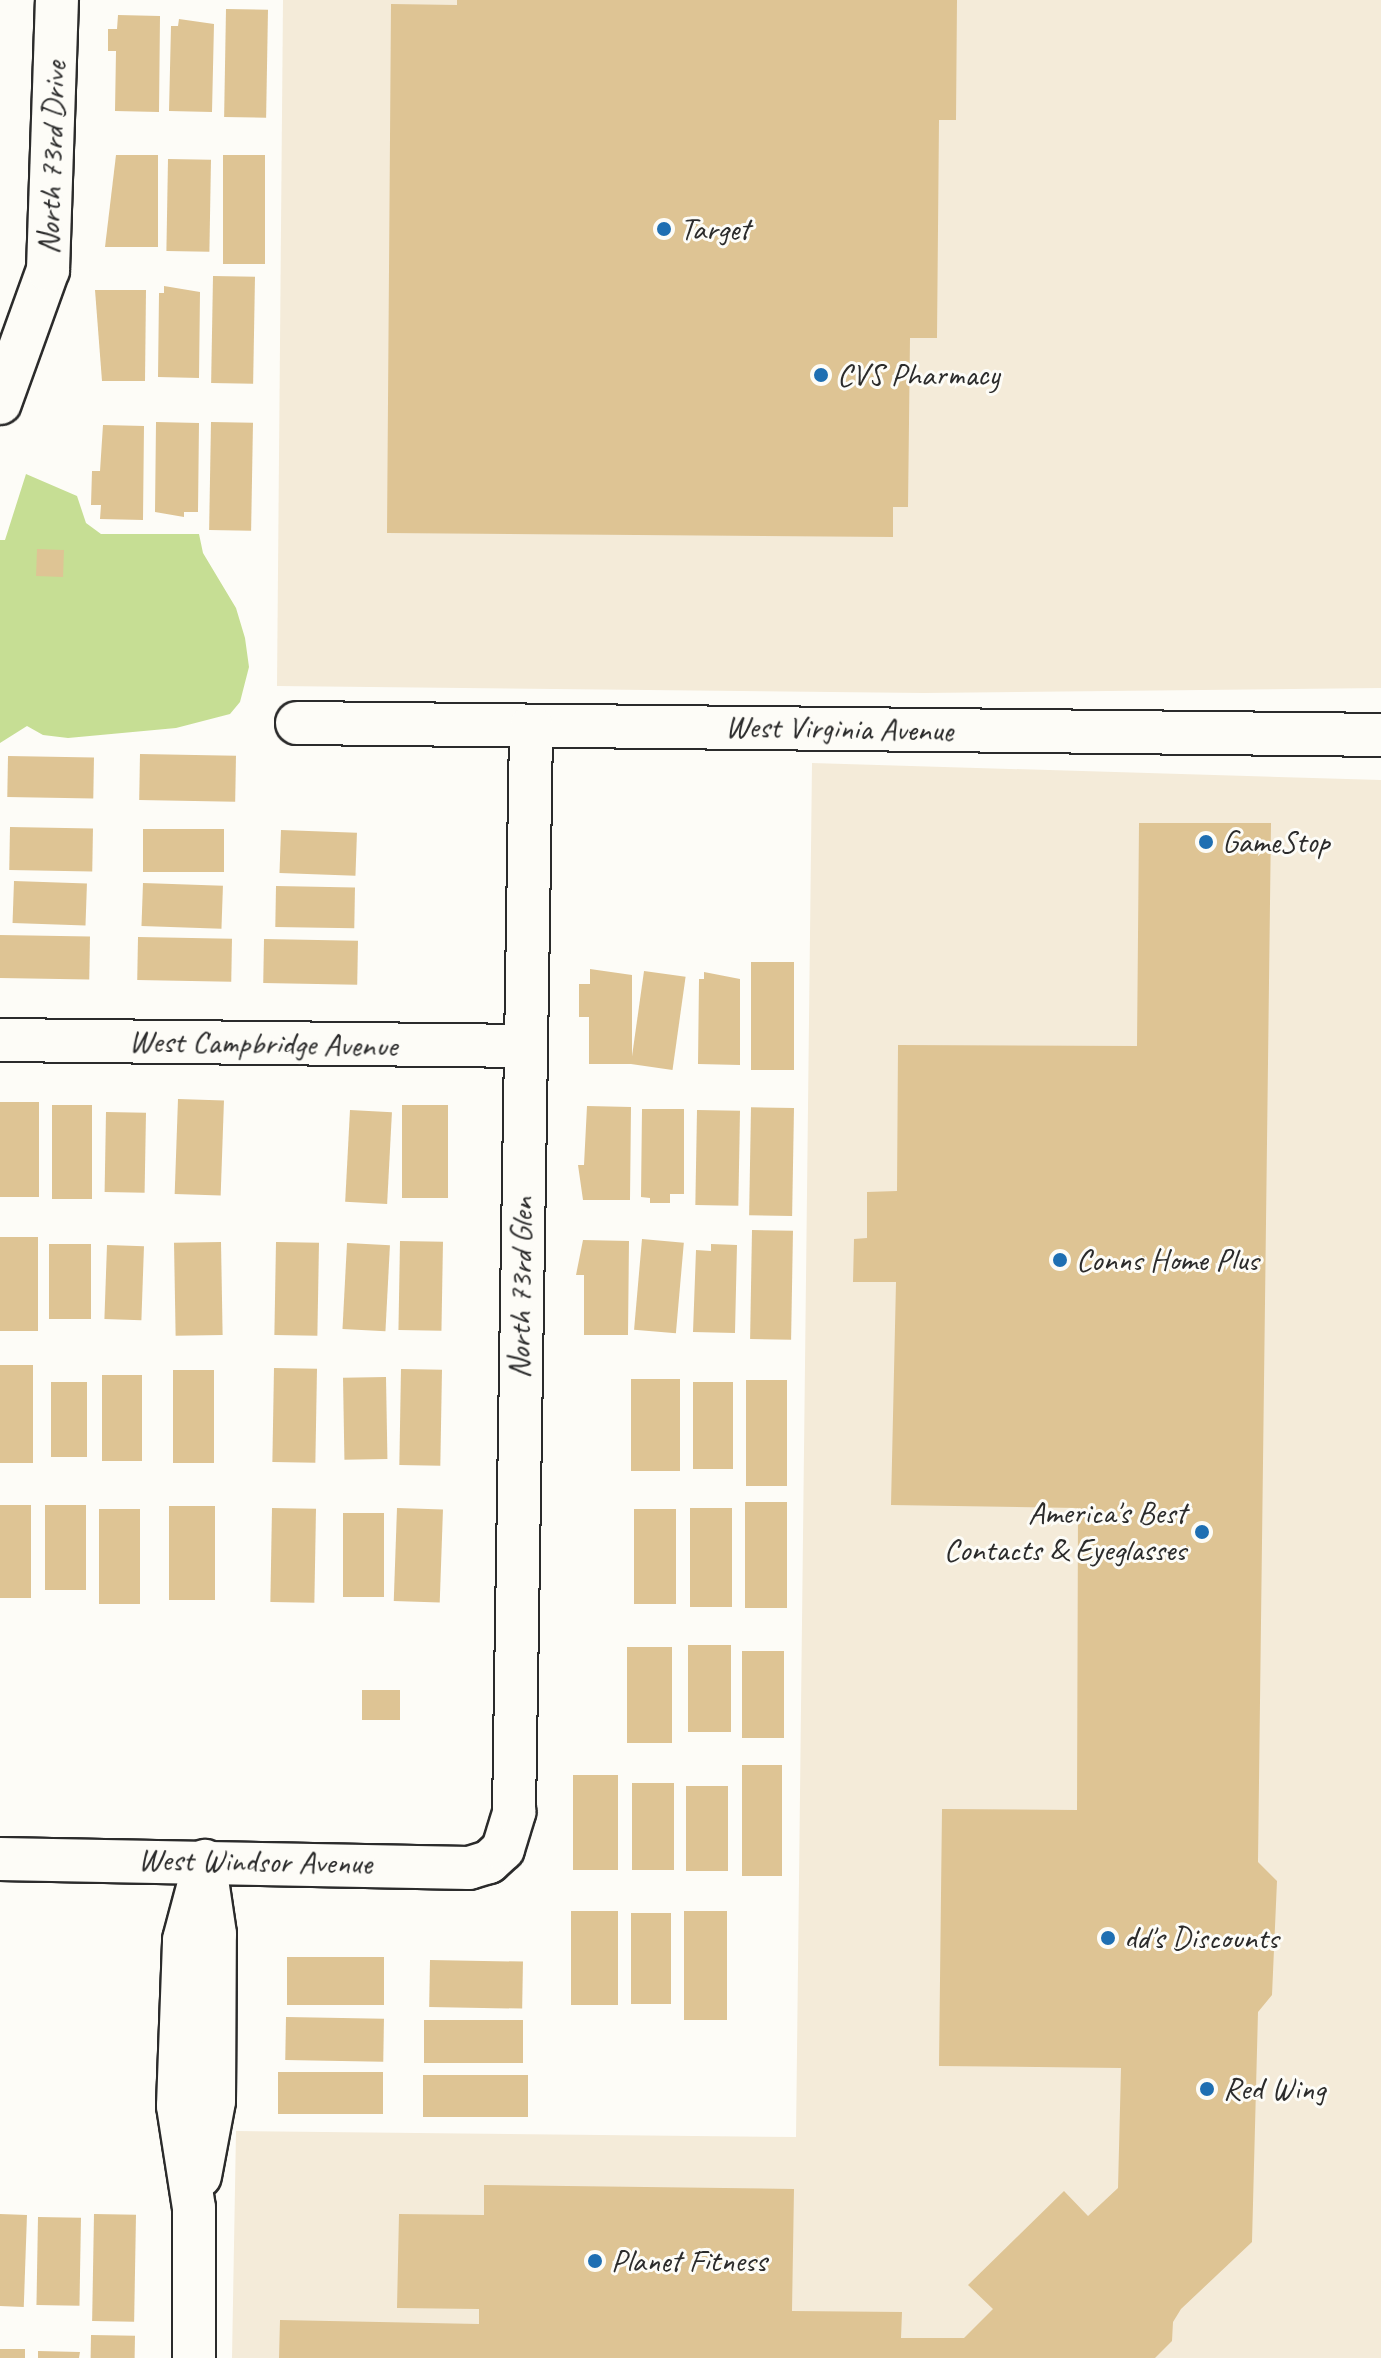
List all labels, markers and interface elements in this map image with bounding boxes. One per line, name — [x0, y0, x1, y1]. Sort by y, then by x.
street label: North 73rd Drive — [29, 61, 75, 255]
place label: Target — [680, 210, 750, 248]
marker: Target — [655, 220, 673, 238]
place label: CVS Pharmacy — [837, 356, 999, 394]
marker: CVS Pharmacy — [812, 366, 830, 384]
street label: West Virginia Avenue — [724, 708, 954, 750]
place label: GameStop — [1222, 823, 1329, 861]
marker: GameStop — [1197, 833, 1215, 851]
street label: West Campbridge Avenue — [128, 1022, 398, 1066]
street label: North 73rd Glen — [500, 1197, 542, 1379]
place label: Conns Home Plus — [1076, 1241, 1259, 1279]
marker: Conns Home Plus — [1051, 1251, 1069, 1269]
place label: America's Best Contacts & Eyeglasses — [944, 1495, 1186, 1570]
marker: America's Best Contacts & Eyeglasses — [1193, 1523, 1211, 1541]
street label: West Windsor Avenue — [137, 1841, 373, 1883]
place label: dd's Discounts — [1124, 1919, 1278, 1957]
marker: dd's Discounts — [1099, 1929, 1117, 1947]
place label: Red Wing — [1223, 2070, 1326, 2108]
marker: Red Wing — [1198, 2080, 1216, 2098]
place label: Planet Fitness — [611, 2242, 767, 2280]
marker: Planet Fitness — [586, 2252, 604, 2270]

